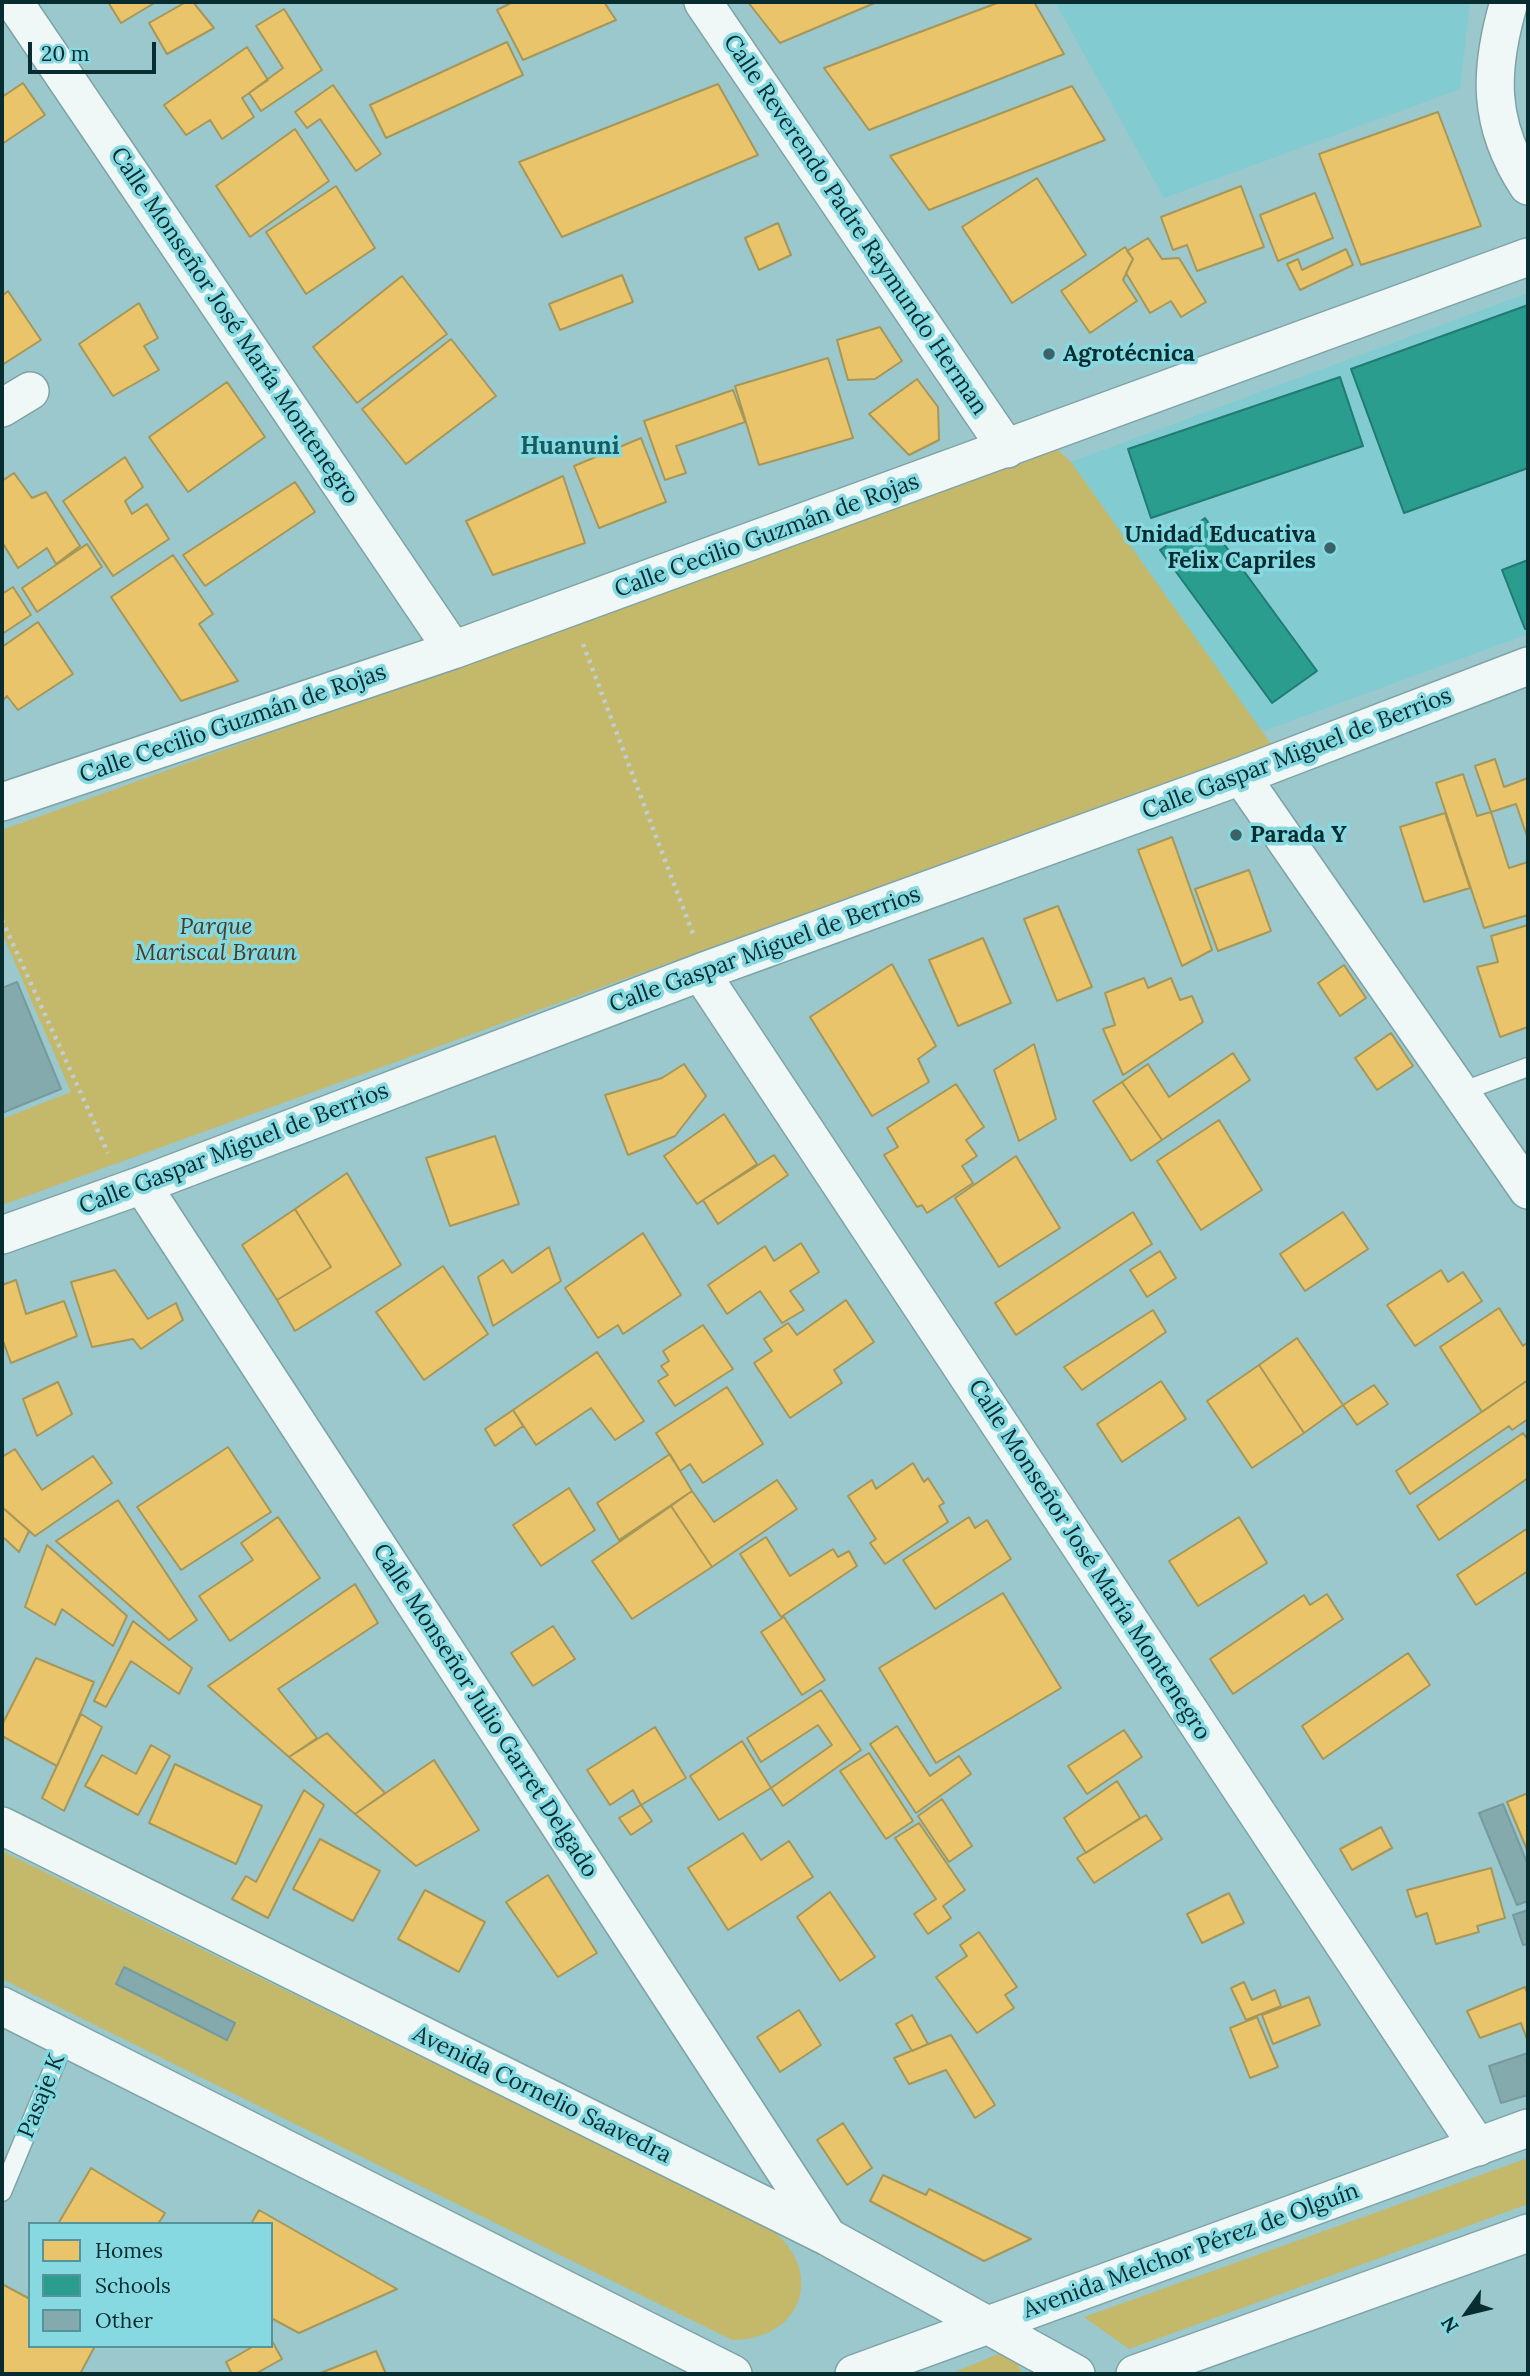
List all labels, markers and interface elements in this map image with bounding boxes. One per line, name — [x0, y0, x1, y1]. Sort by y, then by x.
scale bar — [32, 28, 159, 72]
street label: Calle Reverendo Padre Raymundo Herman — [717, 30, 993, 420]
text: 20 m — [41, 40, 90, 67]
street label: Calle Monseñor José María Montenegro — [104, 142, 364, 510]
place label: Agrotécnica — [1063, 340, 1195, 368]
marker: Agrotécnica — [1041, 346, 1057, 362]
district label: Huanuni — [520, 433, 620, 461]
street label: Calle Cecilio Guzmán de Rojas — [611, 468, 923, 604]
place label: Unidad Educativa Felix Capriles — [1124, 521, 1316, 575]
marker: Unidad Educativa Felix Capriles — [1322, 540, 1338, 556]
street label: Calle Cecilio Guzmán de Rojas — [76, 659, 390, 789]
street label: Calle Gaspar Miguel de Berrios — [1139, 682, 1455, 826]
place label: Parada Y — [1250, 821, 1347, 849]
marker: Parada Y — [1228, 827, 1244, 843]
street label: Calle Gaspar Miguel de Berrios — [606, 881, 924, 1019]
park label: Parque Mariscal Braun — [135, 913, 297, 967]
street label: Calle Gaspar Miguel de Berrios — [76, 1077, 392, 1221]
street label: Calle Monseñor José María Montenegro — [962, 1375, 1216, 1745]
street label: Calle Monseñor Julio Garret Delgado — [367, 1539, 603, 1883]
street label: Avenida Cornelio Saavedra — [408, 2020, 676, 2170]
street label: Pasaje K — [13, 2050, 71, 2142]
street label: Avenida Melchor Pérez de Olguín — [1019, 2177, 1363, 2325]
legend — [28, 2222, 273, 2348]
text: Homes — [95, 2237, 163, 2264]
text: Schools — [95, 2272, 171, 2299]
north arrow — [1432, 2278, 1502, 2348]
text: Other — [95, 2307, 153, 2334]
text: N — [1436, 2312, 1464, 2338]

